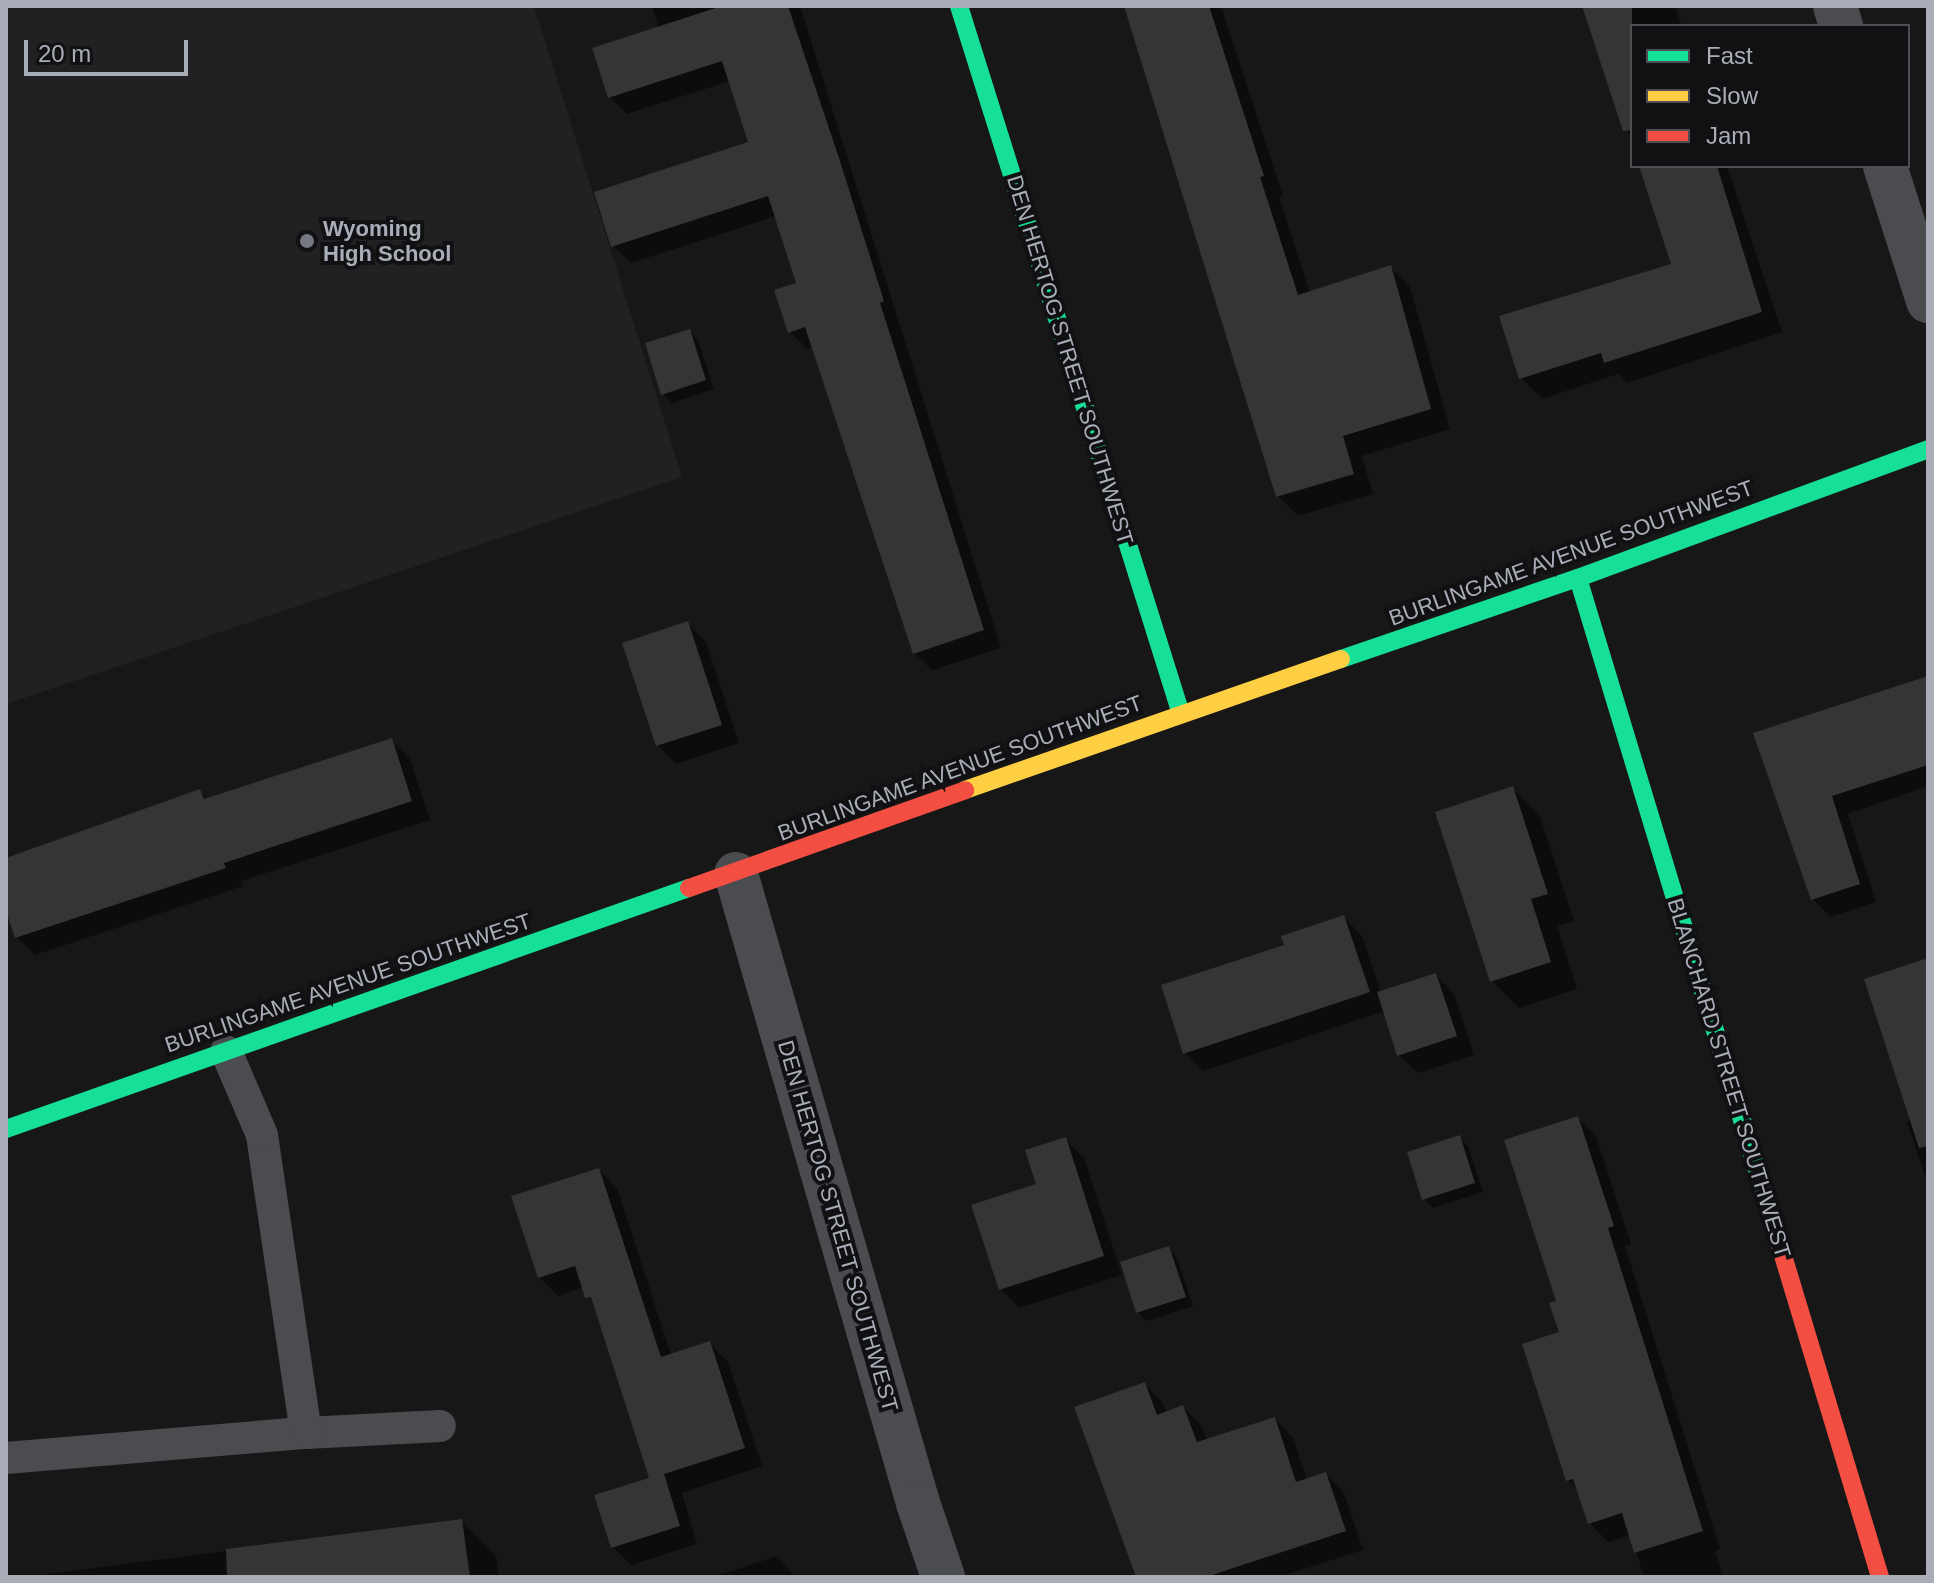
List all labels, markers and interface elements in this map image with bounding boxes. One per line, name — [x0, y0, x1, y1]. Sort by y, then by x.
scale bar — [28, 24, 192, 74]
legend — [1630, 24, 1910, 168]
text: 20 m — [38, 40, 91, 67]
text: Fast — [1706, 42, 1753, 69]
text: Slow — [1706, 82, 1758, 109]
text: Jam — [1706, 122, 1751, 149]
street label: DEN HERTOG STREET SOUTHWEST — [1001, 172, 1139, 548]
place label: Wyoming High School — [323, 215, 451, 266]
marker: Wyoming High School — [298, 232, 316, 250]
street label: BURLINGAME AVENUE SOUTHWEST — [1385, 474, 1757, 632]
street label: BURLINGAME AVENUE SOUTHWEST — [774, 689, 1146, 847]
street label: BLANCHARD STREET SOUTHWEST — [1662, 895, 1796, 1261]
street label: BURLINGAME AVENUE SOUTHWEST — [161, 908, 535, 1058]
street label: DEN HERTOG STREET SOUTHWEST — [772, 1037, 904, 1415]

